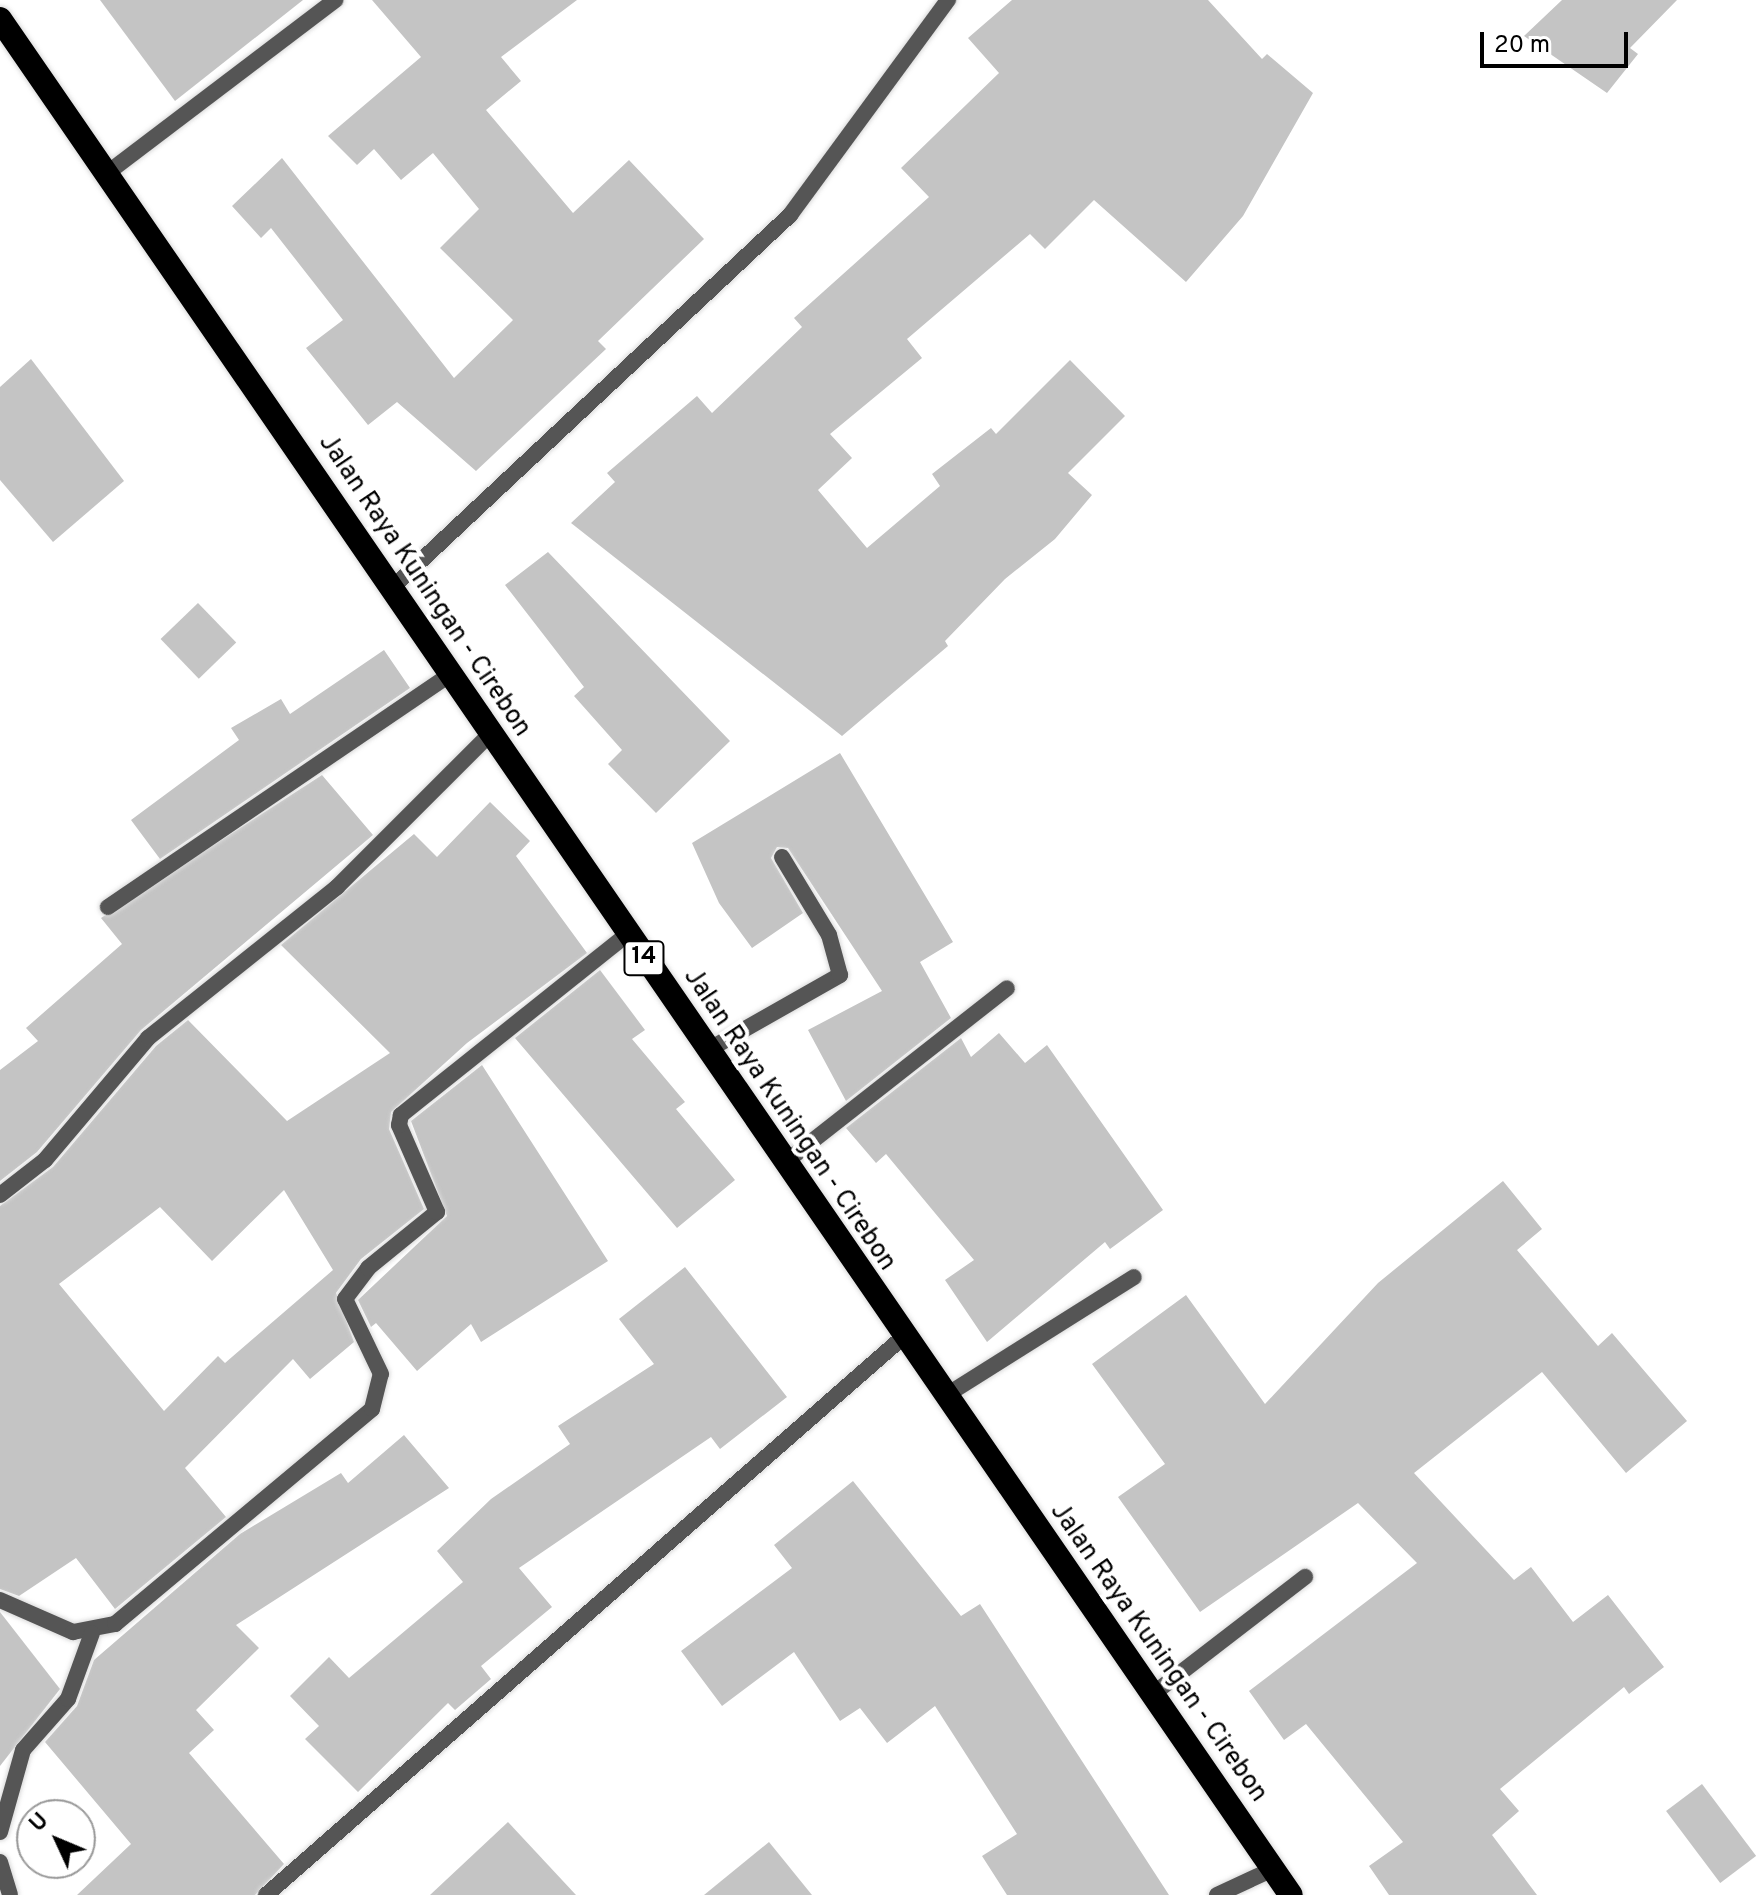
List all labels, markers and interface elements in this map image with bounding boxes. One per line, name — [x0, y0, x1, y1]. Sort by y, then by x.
scale bar — [1484, 16, 1632, 66]
text: 20 m — [1494, 31, 1550, 61]
street label: Jalan Raya Kuningan - Cirebon — [311, 429, 537, 743]
road number: 14 — [622, 938, 666, 978]
street label: Jalan Raya Kuningan - Cirebon — [676, 963, 902, 1277]
street label: Jalan Raya Kuningan - Cirebon — [1042, 1497, 1274, 1809]
north arrow — [16, 1799, 96, 1879]
text: U — [25, 1808, 55, 1838]

